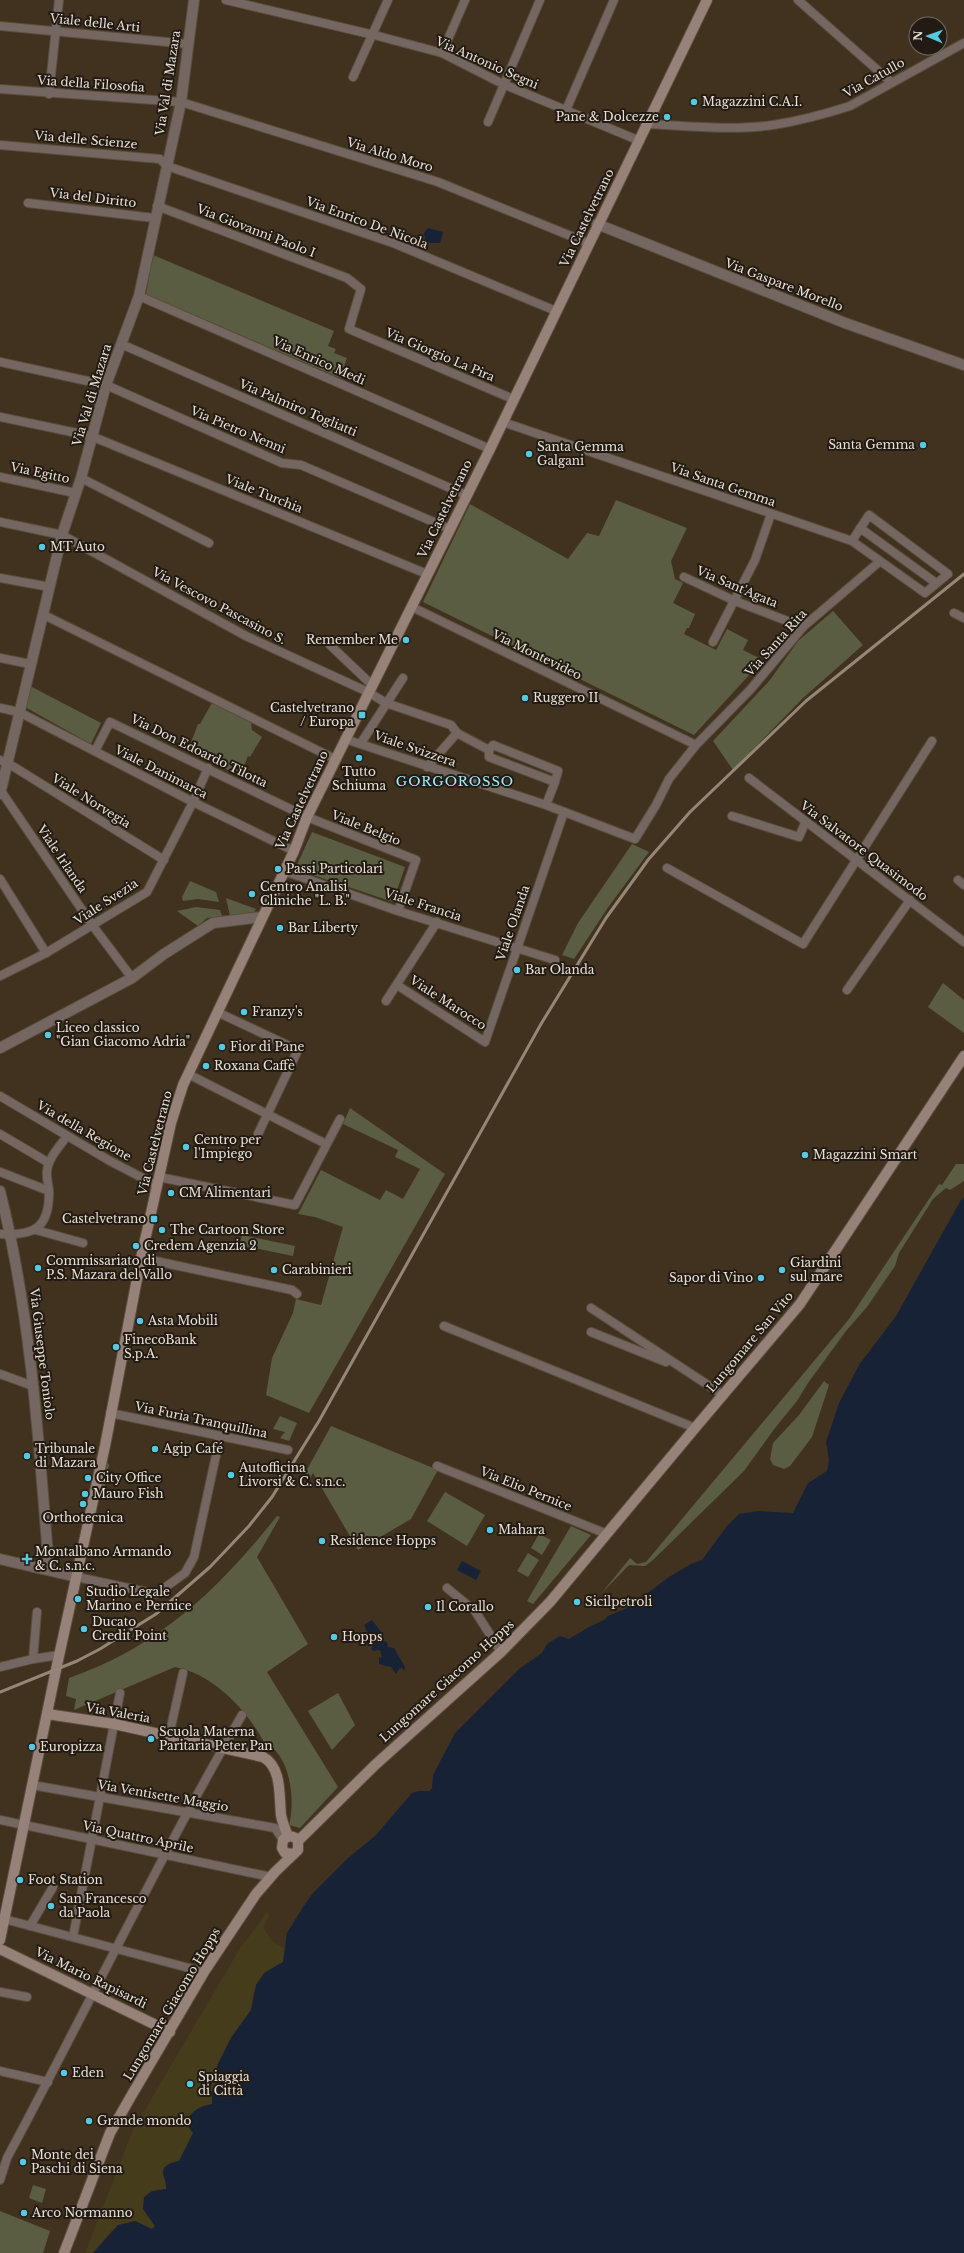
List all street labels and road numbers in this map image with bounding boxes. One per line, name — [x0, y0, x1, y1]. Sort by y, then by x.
street label: Viale delle Arti — [48, 10, 141, 35]
street label: Via Val di Mazara — [152, 29, 183, 138]
street label: Via Antonio Segni — [433, 33, 541, 92]
street label: Via Catullo — [840, 54, 907, 101]
street label: Via della Filosofia — [36, 72, 146, 95]
street label: Via delle Scienze — [33, 127, 138, 151]
street label: Via Aldo Moro — [344, 134, 435, 175]
street label: Via Castelvetrano — [556, 166, 617, 270]
street label: Via del Diritto — [48, 185, 137, 210]
street label: Via Enrico De Nicola — [303, 193, 430, 252]
street label: Via Giovanni Paolo I — [194, 201, 318, 260]
street label: Via Gaspare Morello — [722, 255, 846, 314]
street label: Via Giorgio La Pira — [382, 324, 497, 385]
street label: Via Enrico Medi — [270, 333, 368, 388]
street label: Via Val di Mazara — [69, 342, 114, 449]
street label: Via Palmiro Togliatti — [236, 376, 359, 439]
street label: Via Pietro Nenni — [187, 402, 288, 456]
street label: Via Castelvetrano — [414, 457, 475, 561]
street label: Via Egitto — [8, 459, 71, 486]
street label: Via Santa Gemma — [668, 459, 778, 510]
street label: Viale Turchia — [222, 471, 305, 516]
street label: Via Sant'Agata — [693, 562, 780, 610]
street label: Via Vescovo Pascasino S. — [149, 563, 289, 647]
street label: Via Santa Rita — [741, 606, 810, 680]
street label: Via Montevideo — [489, 626, 585, 683]
street label: Via Don Edoardo Tilotta — [127, 710, 270, 790]
street label: Viale Svizzera — [371, 727, 458, 770]
street label: Viale Danimarca — [111, 741, 210, 802]
street label: Via Castelvetrano — [272, 748, 331, 852]
street label: Viale Norvegia — [48, 770, 134, 831]
street label: Via Salvatore Quasimodo — [797, 797, 931, 904]
street label: Viale Belgio — [328, 806, 403, 848]
street label: Viale Irlanda — [34, 821, 91, 896]
street label: Viale Svezia — [70, 875, 141, 928]
street label: Viale Olanda — [492, 883, 533, 964]
street label: Viale Francia — [382, 885, 464, 924]
street label: Viale Marocco — [406, 972, 489, 1033]
street label: Via Castelvetrano — [134, 1089, 175, 1198]
street label: Via della Regione — [33, 1097, 134, 1164]
street label: Via Giuseppe Toniolo — [27, 1286, 58, 1421]
street label: Lungomare San Vito — [703, 1288, 796, 1395]
street label: Via Furia Tranquillina — [133, 1398, 269, 1441]
street label: Via Elio Pernice — [477, 1463, 574, 1514]
street label: Lungomare Giacomo Hopps — [376, 1616, 517, 1745]
street label: Via Valeria — [84, 1699, 152, 1726]
street label: Via Ventisette Maggio — [95, 1776, 230, 1814]
street label: Via Quattro Aprile — [80, 1817, 195, 1856]
street label: Lungomare Giacomo Hopps — [120, 1925, 223, 2083]
street label: Via Mario Rapisardi — [32, 1944, 150, 2011]

